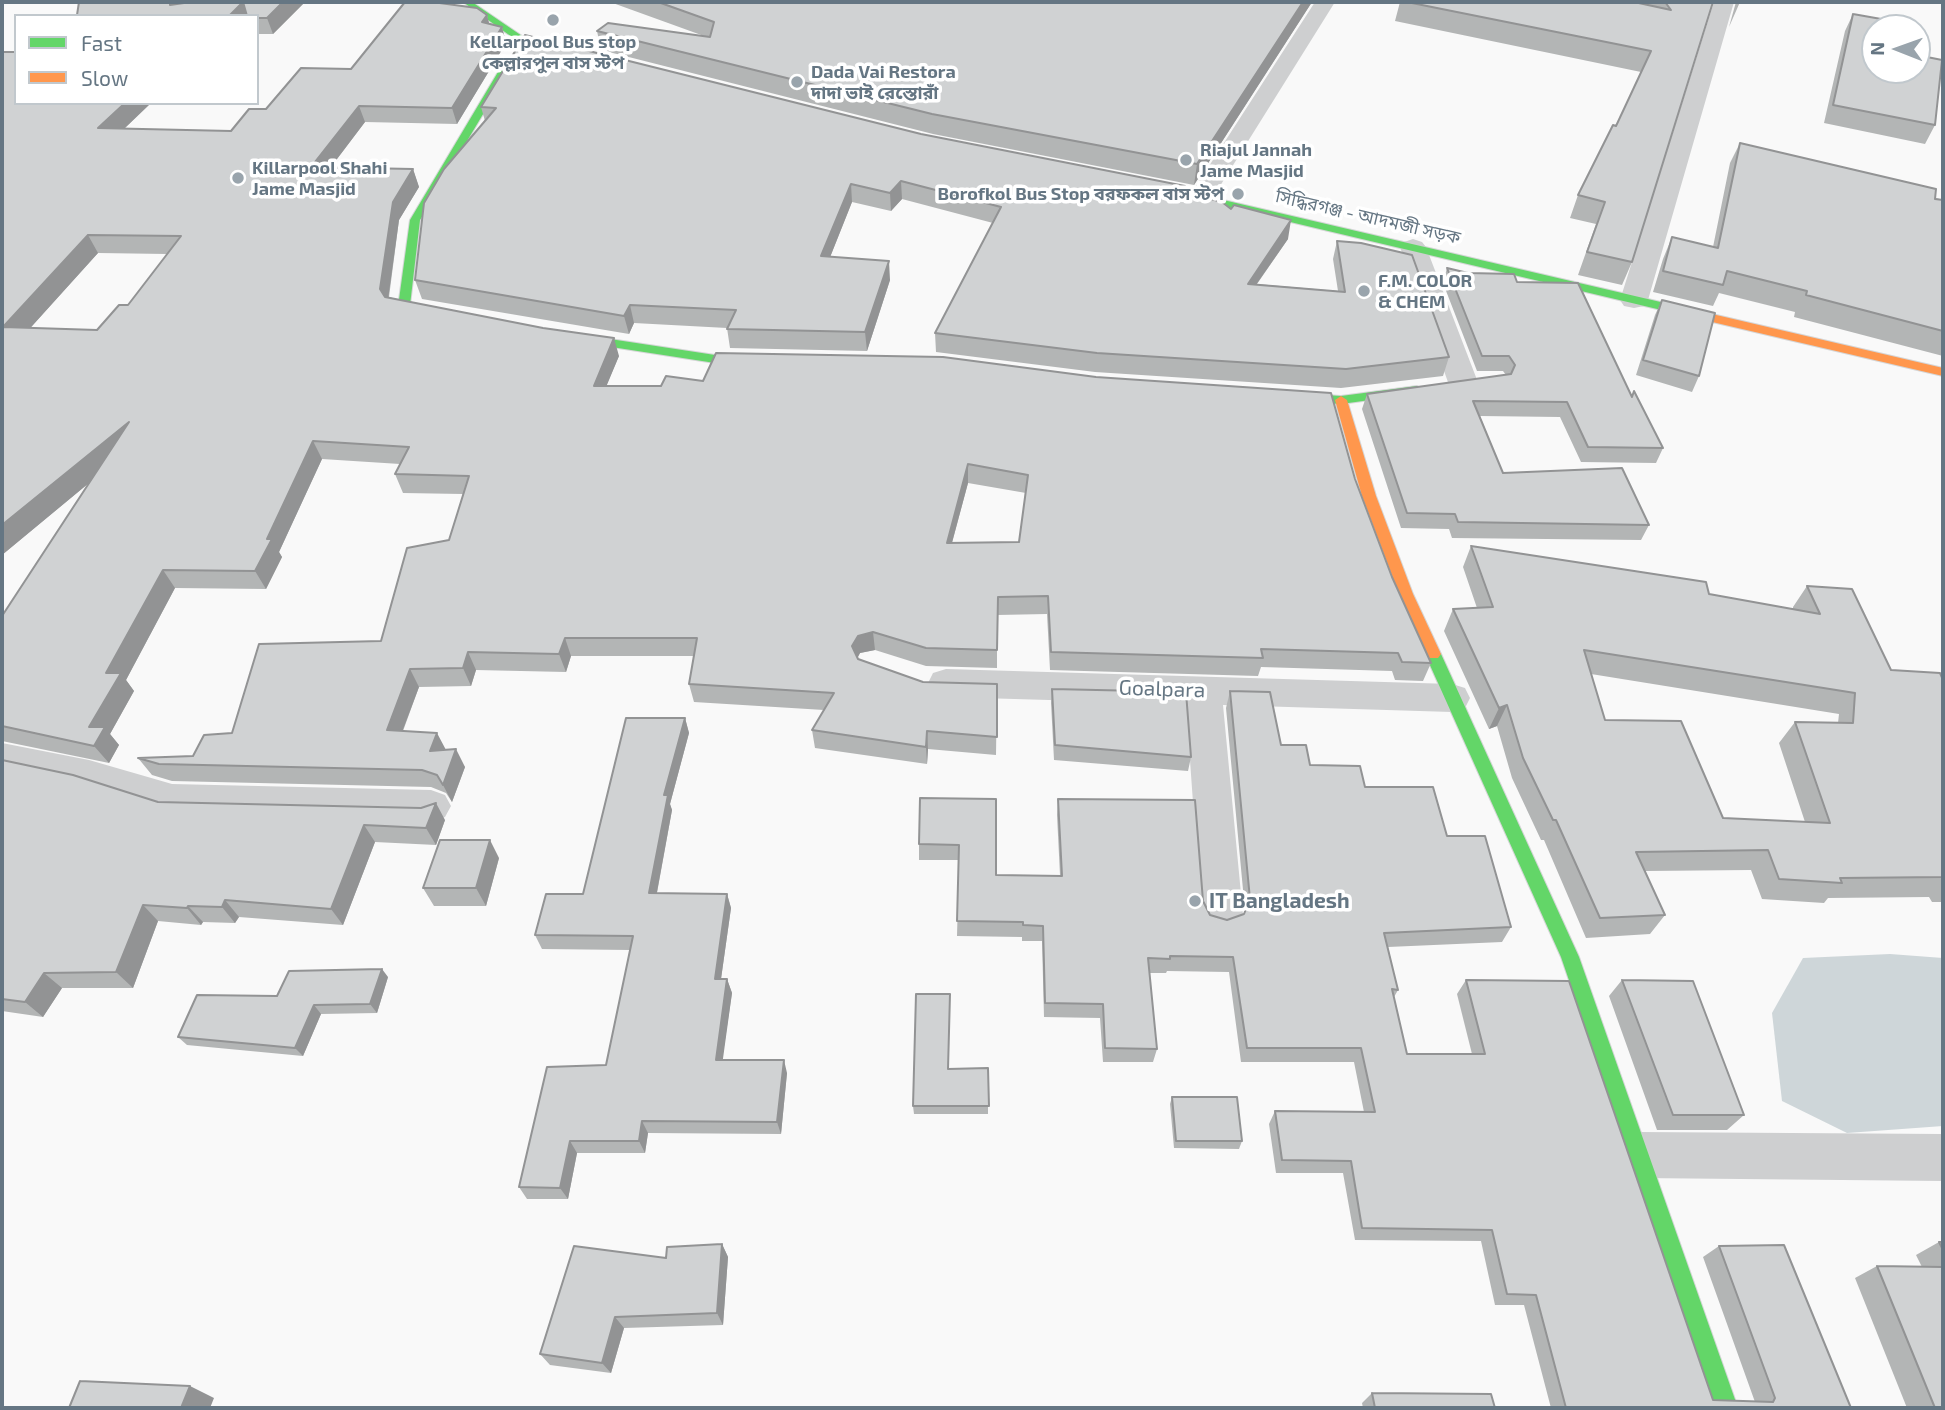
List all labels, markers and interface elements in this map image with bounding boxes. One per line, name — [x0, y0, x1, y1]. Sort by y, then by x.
marker: Kellarpool Bus stop কেল্লারপুল বাস স্টপ — [545, 12, 561, 28]
legend — [14, 14, 259, 105]
north arrow — [1861, 14, 1931, 84]
text: Fast — [81, 30, 122, 55]
place label: Kellarpool Bus stop কেল্লারপুল বাস স্টপ — [470, 31, 636, 74]
text: N — [1865, 42, 1888, 56]
place label: Dada Vai Restora দাদা ভাই রেস্তোরাঁ — [811, 61, 956, 104]
text: Slow — [81, 65, 128, 90]
marker: Dada Vai Restora দাদা ভাই রেস্তোরাঁ — [789, 74, 805, 90]
place label: Riajul Jannah Jame Masjid — [1200, 139, 1312, 182]
marker: Riajul Jannah Jame Masjid — [1178, 152, 1194, 168]
place label: Killarpool Shahi Jame Masjid — [252, 157, 387, 200]
marker: Killarpool Shahi Jame Masjid — [230, 170, 246, 186]
place label: Borofkol Bus Stop বরফকল বাস স্টপ — [938, 183, 1224, 205]
street label: সিদ্ধিরগঞ্জ - আদমজী সড়ক — [1273, 185, 1463, 249]
marker: Borofkol Bus Stop বরফকল বাস স্টপ — [1230, 186, 1246, 202]
place label: F.M. COLOR & CHEM — [1378, 270, 1472, 312]
marker: F.M. COLOR & CHEM — [1356, 283, 1372, 299]
street label: Goalpara — [1118, 675, 1206, 703]
place label: IT Bangladesh — [1209, 888, 1350, 914]
marker: IT Bangladesh — [1187, 893, 1203, 909]

